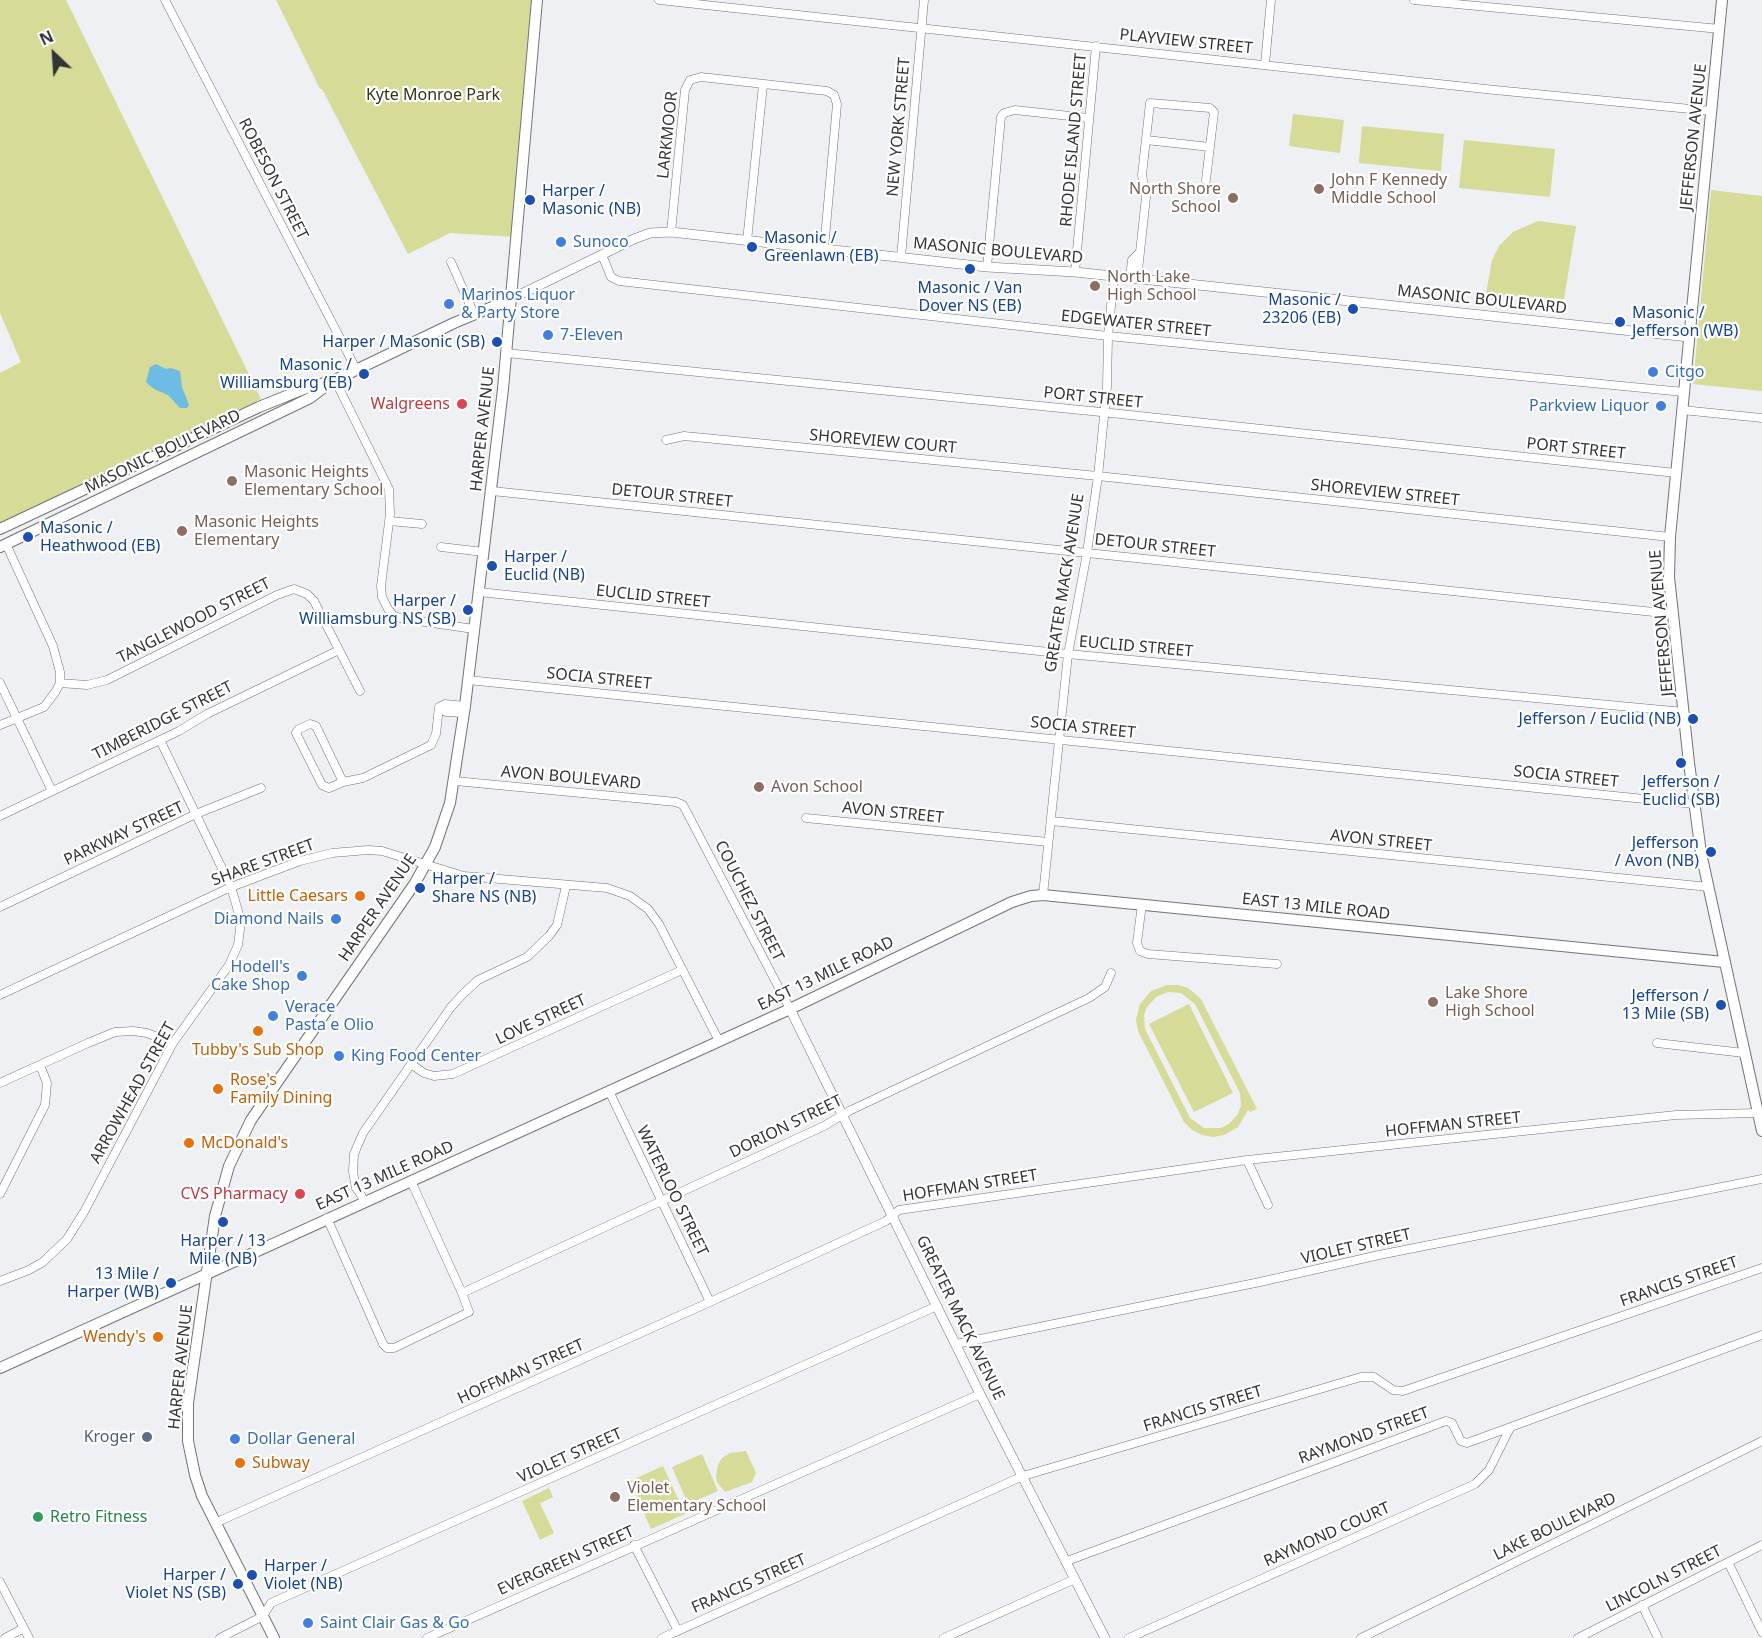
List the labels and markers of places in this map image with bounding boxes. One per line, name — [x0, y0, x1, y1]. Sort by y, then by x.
place label: John F Kennedy Middle School — [1331, 170, 1447, 208]
place label: North Shore School — [1129, 179, 1221, 217]
place label: Harper / Masonic (NB) — [542, 181, 641, 219]
marker: John F Kennedy Middle School — [1312, 182, 1326, 196]
marker: North Shore School — [1226, 191, 1240, 205]
marker: Harper / Masonic (NB) — [523, 193, 537, 207]
place label: Masonic / Greenlawn (EB) — [764, 228, 878, 266]
place label: Sunoco — [573, 232, 629, 252]
marker: Sunoco — [554, 235, 568, 249]
marker: Masonic / Greenlawn (EB) — [745, 240, 759, 254]
marker: Masonic / Van Dover NS (EB) — [963, 262, 977, 276]
place label: North Lake High School — [1107, 267, 1197, 305]
place label: Masonic / Van Dover NS (EB) — [918, 278, 1022, 316]
marker: North Lake High School — [1088, 279, 1102, 293]
place label: Marinos Liquor & Party Store — [461, 285, 575, 323]
place label: Masonic / 23206 (EB) — [1262, 290, 1341, 328]
marker: Marinos Liquor & Party Store — [442, 297, 456, 311]
marker: Masonic / 23206 (EB) — [1346, 302, 1360, 316]
place label: Masonic / Jefferson (WB) — [1632, 303, 1738, 341]
marker: Masonic / Jefferson (WB) — [1613, 315, 1627, 329]
place label: 7-Eleven — [560, 325, 623, 345]
marker: 7-Eleven — [541, 328, 555, 342]
place label: Harper / Masonic (SB) — [322, 332, 485, 352]
marker: Harper / Masonic (SB) — [490, 335, 504, 349]
place label: Masonic / Williamsburg (EB) — [220, 355, 352, 393]
place label: Citgo — [1665, 362, 1705, 382]
marker: Citgo — [1646, 365, 1660, 379]
marker: Masonic / Williamsburg (EB) — [357, 367, 371, 381]
place label: Walgreens — [371, 394, 450, 414]
place label: Parkview Liquor — [1529, 396, 1649, 416]
marker: Walgreens — [455, 397, 469, 411]
marker: Parkview Liquor — [1654, 399, 1668, 413]
place label: Masonic Heights Elementary School — [244, 462, 383, 500]
marker: Masonic Heights Elementary School — [225, 474, 239, 488]
place label: Masonic Heights Elementary — [194, 512, 319, 550]
place label: Masonic / Heathwood (EB) — [40, 518, 160, 556]
marker: Masonic Heights Elementary — [175, 524, 189, 538]
marker: Masonic / Heathwood (EB) — [21, 530, 35, 544]
place label: Harper / Euclid (NB) — [504, 547, 585, 585]
marker: Harper / Euclid (NB) — [485, 559, 499, 573]
place label: Harper / Williamsburg NS (SB) — [299, 591, 456, 629]
marker: Harper / Williamsburg NS (SB) — [461, 603, 475, 617]
place label: Jefferson / Euclid (NB) — [1519, 709, 1681, 729]
marker: Jefferson / Euclid (NB) — [1686, 712, 1700, 726]
marker: Jefferson / Euclid (SB) — [1674, 756, 1688, 770]
place label: Jefferson / Euclid (SB) — [1642, 772, 1720, 810]
place label: Avon School — [771, 777, 863, 797]
marker: Avon School — [752, 780, 766, 794]
place label: Jefferson / Avon (NB) — [1615, 833, 1699, 871]
marker: Jefferson / Avon (NB) — [1704, 845, 1718, 859]
place label: Harper / Share NS (NB) — [432, 869, 536, 907]
marker: Harper / Share NS (NB) — [413, 881, 427, 895]
place label: Little Caesars — [248, 886, 348, 906]
marker: Little Caesars — [353, 889, 367, 903]
place label: Diamond Nails — [214, 909, 324, 929]
marker: Diamond Nails — [329, 912, 343, 926]
place label: Hodell's Cake Shop — [211, 957, 290, 995]
marker: Hodell's Cake Shop — [295, 969, 309, 983]
place label: Lake Shore High School — [1445, 983, 1535, 1021]
place label: Jefferson / 13 Mile (SB) — [1622, 986, 1709, 1024]
marker: Lake Shore High School — [1426, 995, 1440, 1009]
place label: Verace Pasta e Olio — [285, 997, 374, 1035]
marker: Jefferson / 13 Mile (SB) — [1714, 998, 1728, 1012]
marker: Verace Pasta e Olio — [266, 1009, 280, 1023]
marker: Tubby's Sub Shop — [251, 1024, 265, 1038]
place label: Tubby's Sub Shop — [192, 1040, 324, 1060]
place label: King Food Center — [351, 1046, 481, 1066]
marker: King Food Center — [332, 1049, 346, 1063]
place label: Rose's Family Dining — [230, 1070, 332, 1108]
marker: Rose's Family Dining — [211, 1082, 225, 1096]
place label: McDonald's — [201, 1133, 288, 1153]
marker: McDonald's — [182, 1136, 196, 1150]
place label: CVS Pharmacy — [180, 1184, 288, 1204]
marker: CVS Pharmacy — [293, 1187, 307, 1201]
marker: Harper / 13 Mile (NB) — [216, 1215, 230, 1229]
place label: Harper / 13 Mile (NB) — [180, 1231, 266, 1269]
place label: 13 Mile / Harper (WB) — [67, 1264, 159, 1302]
marker: 13 Mile / Harper (WB) — [164, 1276, 178, 1290]
place label: Wendy's — [83, 1327, 146, 1347]
marker: Wendy's — [151, 1330, 165, 1344]
place label: Kroger — [84, 1427, 135, 1447]
place label: Dollar General — [247, 1429, 355, 1449]
marker: Kroger — [140, 1430, 154, 1444]
marker: Dollar General — [228, 1432, 242, 1446]
place label: Subway — [252, 1453, 310, 1473]
marker: Subway — [233, 1456, 247, 1470]
place label: Violet Elementary School — [627, 1478, 766, 1516]
marker: Violet Elementary School — [608, 1490, 622, 1504]
place label: Retro Fitness — [50, 1507, 147, 1527]
marker: Retro Fitness — [31, 1510, 45, 1524]
place label: Harper / Violet (NB) — [264, 1556, 343, 1594]
place label: Harper / Violet NS (SB) — [126, 1565, 226, 1603]
marker: Harper / Violet (NB) — [245, 1568, 259, 1582]
marker: Harper / Violet NS (SB) — [231, 1577, 245, 1591]
place label: Saint Clair Gas & Go — [320, 1613, 469, 1633]
marker: Saint Clair Gas & Go — [301, 1616, 315, 1630]

